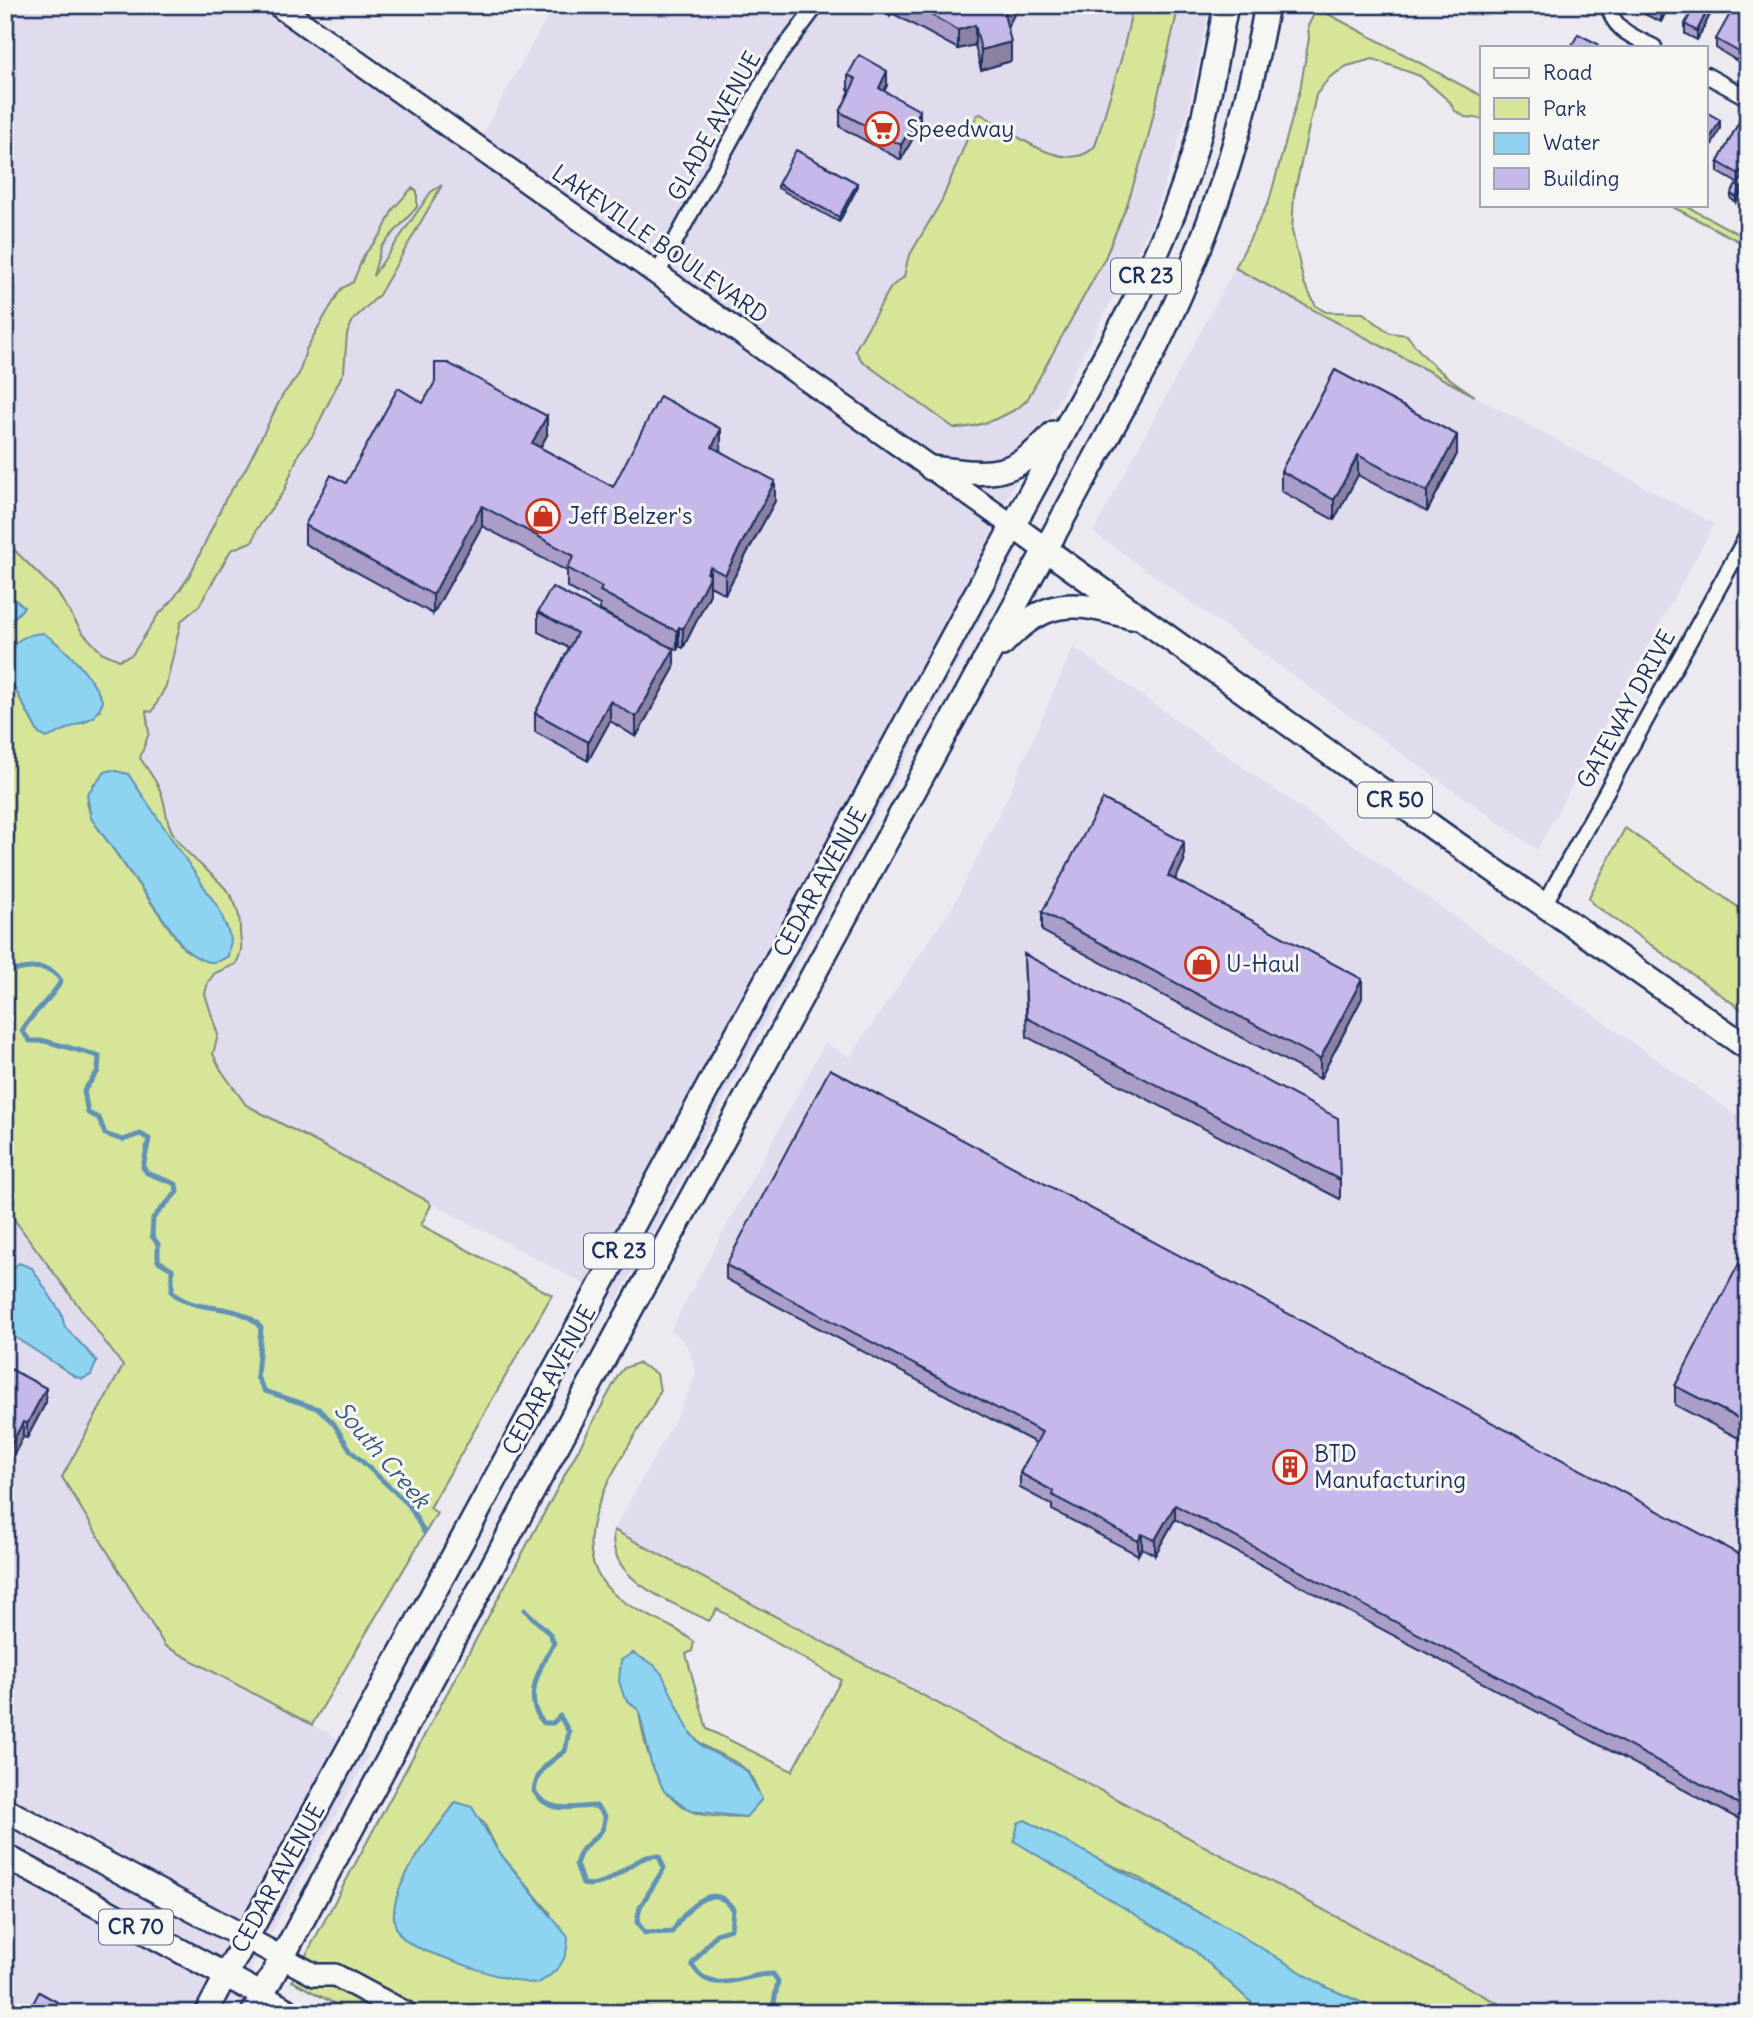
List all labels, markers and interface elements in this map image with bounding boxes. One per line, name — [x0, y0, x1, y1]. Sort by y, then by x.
street label: GLADE AVENUE — [661, 46, 767, 206]
legend — [1480, 46, 1708, 206]
text: Road — [1543, 59, 1592, 86]
text: Park — [1543, 95, 1586, 122]
supermarket icon: Speedway — [863, 110, 901, 148]
place label: Speedway — [906, 114, 1014, 143]
text: Water — [1543, 129, 1601, 156]
street label: LAKEVILLE BOULEVARD — [547, 158, 774, 329]
text: Building — [1543, 165, 1619, 192]
road number: CR 23 — [1111, 258, 1181, 294]
shop icon: Jeff Belzer's — [524, 497, 562, 535]
place label: Jeff Belzer's — [568, 501, 692, 530]
street label: GATEWAY DRIVE — [1570, 624, 1681, 793]
road number: CR 50 — [1358, 782, 1432, 818]
street label: CEDAR AVENUE — [766, 802, 873, 962]
shop icon: U-Haul — [1183, 945, 1221, 983]
place label: U-Haul — [1226, 949, 1300, 978]
road number: CR 23 — [584, 1234, 654, 1268]
street label: CEDAR AVENUE — [495, 1300, 602, 1460]
water label: South Creek — [328, 1395, 438, 1515]
place label: BTD Manufacturing — [1314, 1439, 1466, 1494]
building icon: BTD Manufacturing — [1271, 1448, 1309, 1486]
street label: CEDAR AVENUE — [224, 1798, 331, 1958]
road number: CR 70 — [99, 1910, 173, 1944]

